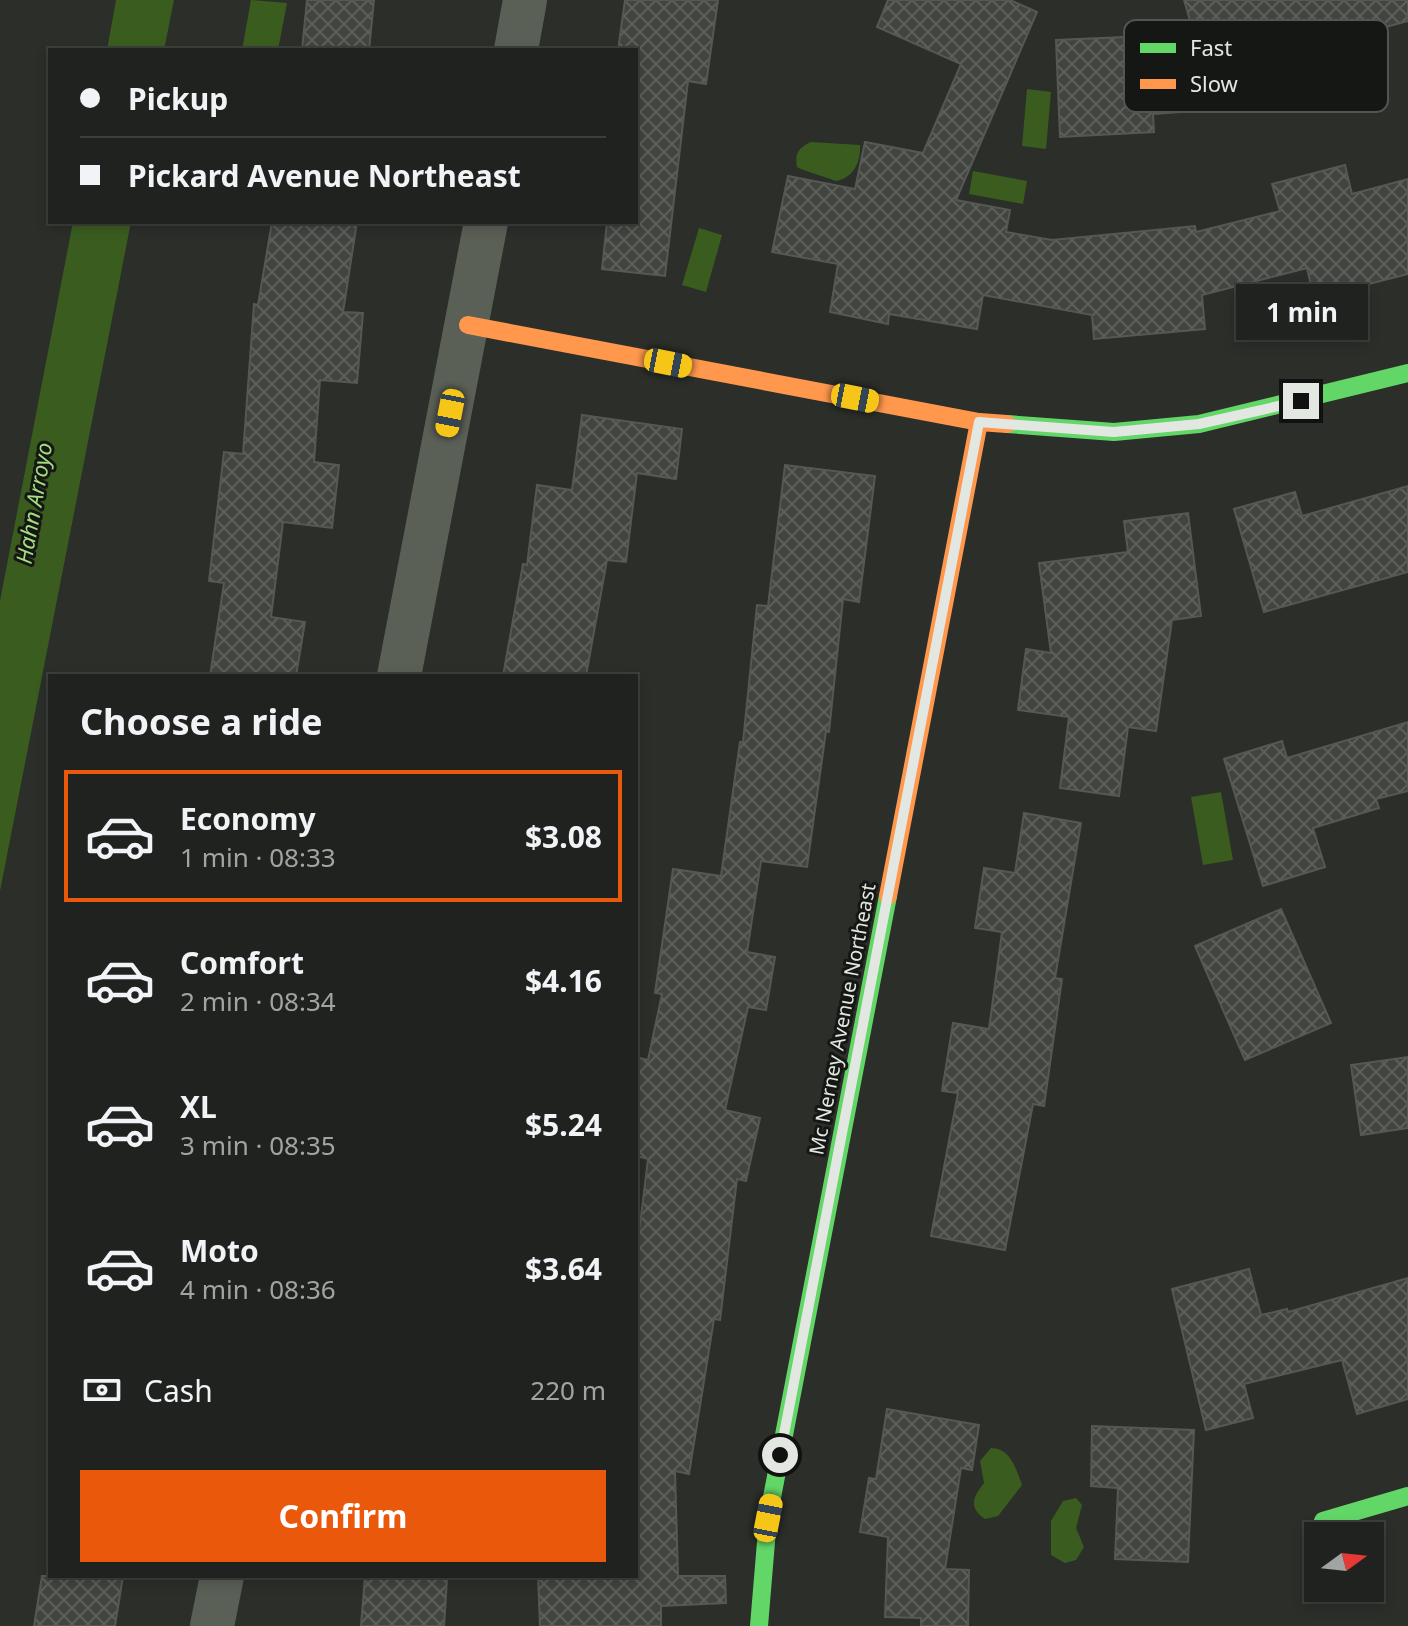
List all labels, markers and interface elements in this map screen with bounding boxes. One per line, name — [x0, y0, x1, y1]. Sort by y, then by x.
legend — [1124, 20, 1388, 112]
text: Fast — [1190, 32, 1232, 62]
text: Slow — [1190, 68, 1239, 98]
text: Pickup — [128, 78, 228, 119]
text: Pickard Avenue Northeast — [128, 155, 521, 196]
callout: 1 min — [1235, 285, 1367, 341]
text: 1 min — [1266, 294, 1338, 330]
car — [642, 347, 694, 379]
car — [829, 382, 881, 414]
route end — [1283, 383, 1319, 419]
car — [434, 387, 466, 439]
water label: Hahn Arroyo — [8, 440, 58, 566]
text: Choose a ride — [80, 697, 322, 746]
text: Economy — [180, 798, 316, 839]
icon: car — [84, 800, 156, 872]
text: $3.08 — [525, 816, 602, 857]
text: 1 min · 08:33 — [180, 839, 336, 875]
street label: Mc Nerney Avenue Northeast — [802, 881, 882, 1157]
text: Comfort — [180, 942, 304, 983]
icon: car — [84, 944, 156, 1016]
text: $4.16 — [525, 960, 602, 1001]
text: 2 min · 08:34 — [180, 983, 336, 1019]
text: XL — [180, 1086, 217, 1127]
icon: car — [84, 1088, 156, 1160]
text: $5.24 — [525, 1104, 602, 1145]
text: 3 min · 08:35 — [180, 1127, 336, 1163]
text: Moto — [180, 1230, 259, 1271]
icon: car — [84, 1232, 156, 1304]
text: $3.64 — [525, 1248, 602, 1289]
text: 4 min · 08:36 — [180, 1271, 336, 1307]
icon: cash — [80, 1368, 124, 1412]
text: Cash — [144, 1370, 213, 1411]
text: 220 m — [530, 1372, 606, 1408]
route start — [762, 1437, 798, 1473]
button: Confirm — [80, 1470, 606, 1562]
car — [752, 1492, 784, 1544]
north arrow — [1304, 1522, 1384, 1602]
map controls — [1304, 1522, 1384, 1602]

